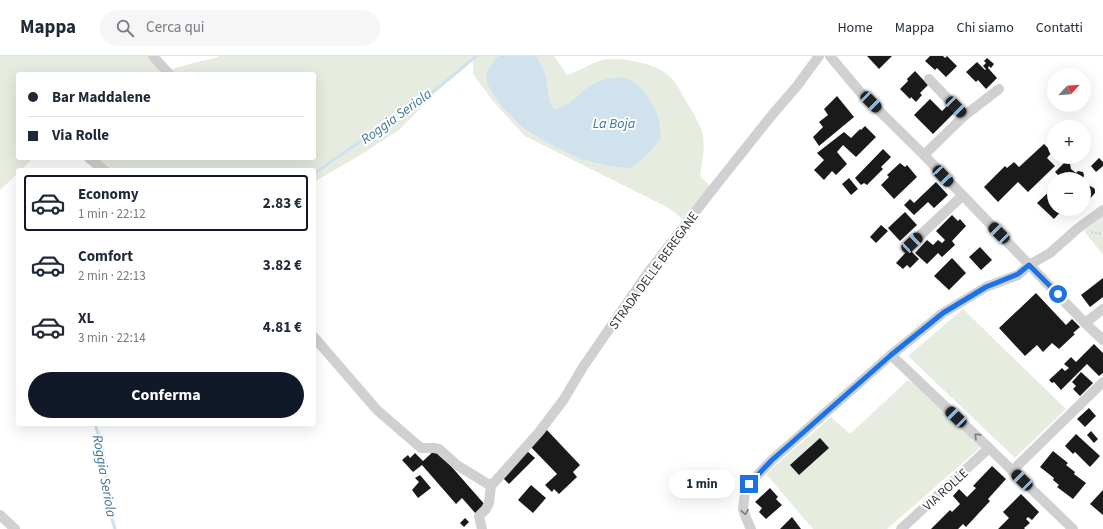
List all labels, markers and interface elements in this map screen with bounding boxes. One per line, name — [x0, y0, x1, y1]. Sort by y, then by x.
search box — [100, 10, 380, 46]
text: Mappa — [20, 14, 76, 41]
icon: search — [114, 17, 136, 39]
text: Cerca qui — [146, 17, 205, 38]
text: Home — [837, 18, 873, 38]
text: Mappa — [895, 18, 934, 38]
text: Chi siamo — [956, 18, 1014, 38]
text: Contatti — [1036, 18, 1083, 38]
north arrow — [1047, 68, 1091, 112]
map controls — [1047, 68, 1091, 216]
water label: Roggia Seriola — [357, 84, 437, 149]
text: Bar Maddalene — [52, 87, 151, 108]
car — [858, 89, 884, 115]
car — [943, 94, 969, 120]
water label: La Boja — [593, 114, 636, 134]
button: + — [1047, 120, 1091, 164]
text: Via Rolle — [52, 125, 109, 146]
car — [930, 163, 956, 189]
button: − — [1047, 172, 1091, 216]
text: Economy — [78, 184, 139, 205]
icon: car — [30, 185, 66, 221]
text: 2.83 € — [263, 193, 302, 214]
text: 1 min · 22:12 — [78, 205, 146, 223]
street label: STRADA DELLE BEREGANE — [605, 208, 703, 333]
car — [986, 220, 1012, 246]
car — [899, 230, 925, 256]
text: Comfort — [78, 246, 133, 267]
icon: car — [30, 247, 66, 283]
text: 3.82 € — [263, 255, 302, 276]
text: 2 min · 22:13 — [78, 267, 146, 285]
route start — [1049, 285, 1067, 303]
text: XL — [78, 308, 94, 329]
icon: car — [30, 309, 66, 345]
text: 4.81 € — [263, 317, 302, 338]
text: 3 min · 22:14 — [78, 329, 146, 347]
button: Conferma — [28, 372, 304, 418]
car — [943, 404, 969, 430]
water label: Roggia Seriola — [87, 433, 121, 519]
one-way arrow — [974, 434, 982, 441]
street label: VIA ROLLE — [919, 464, 972, 515]
car — [1009, 467, 1035, 493]
callout: 1 min — [669, 470, 735, 498]
text: 1 min — [686, 475, 718, 493]
route end — [740, 475, 758, 493]
one-way arrow — [740, 508, 748, 515]

